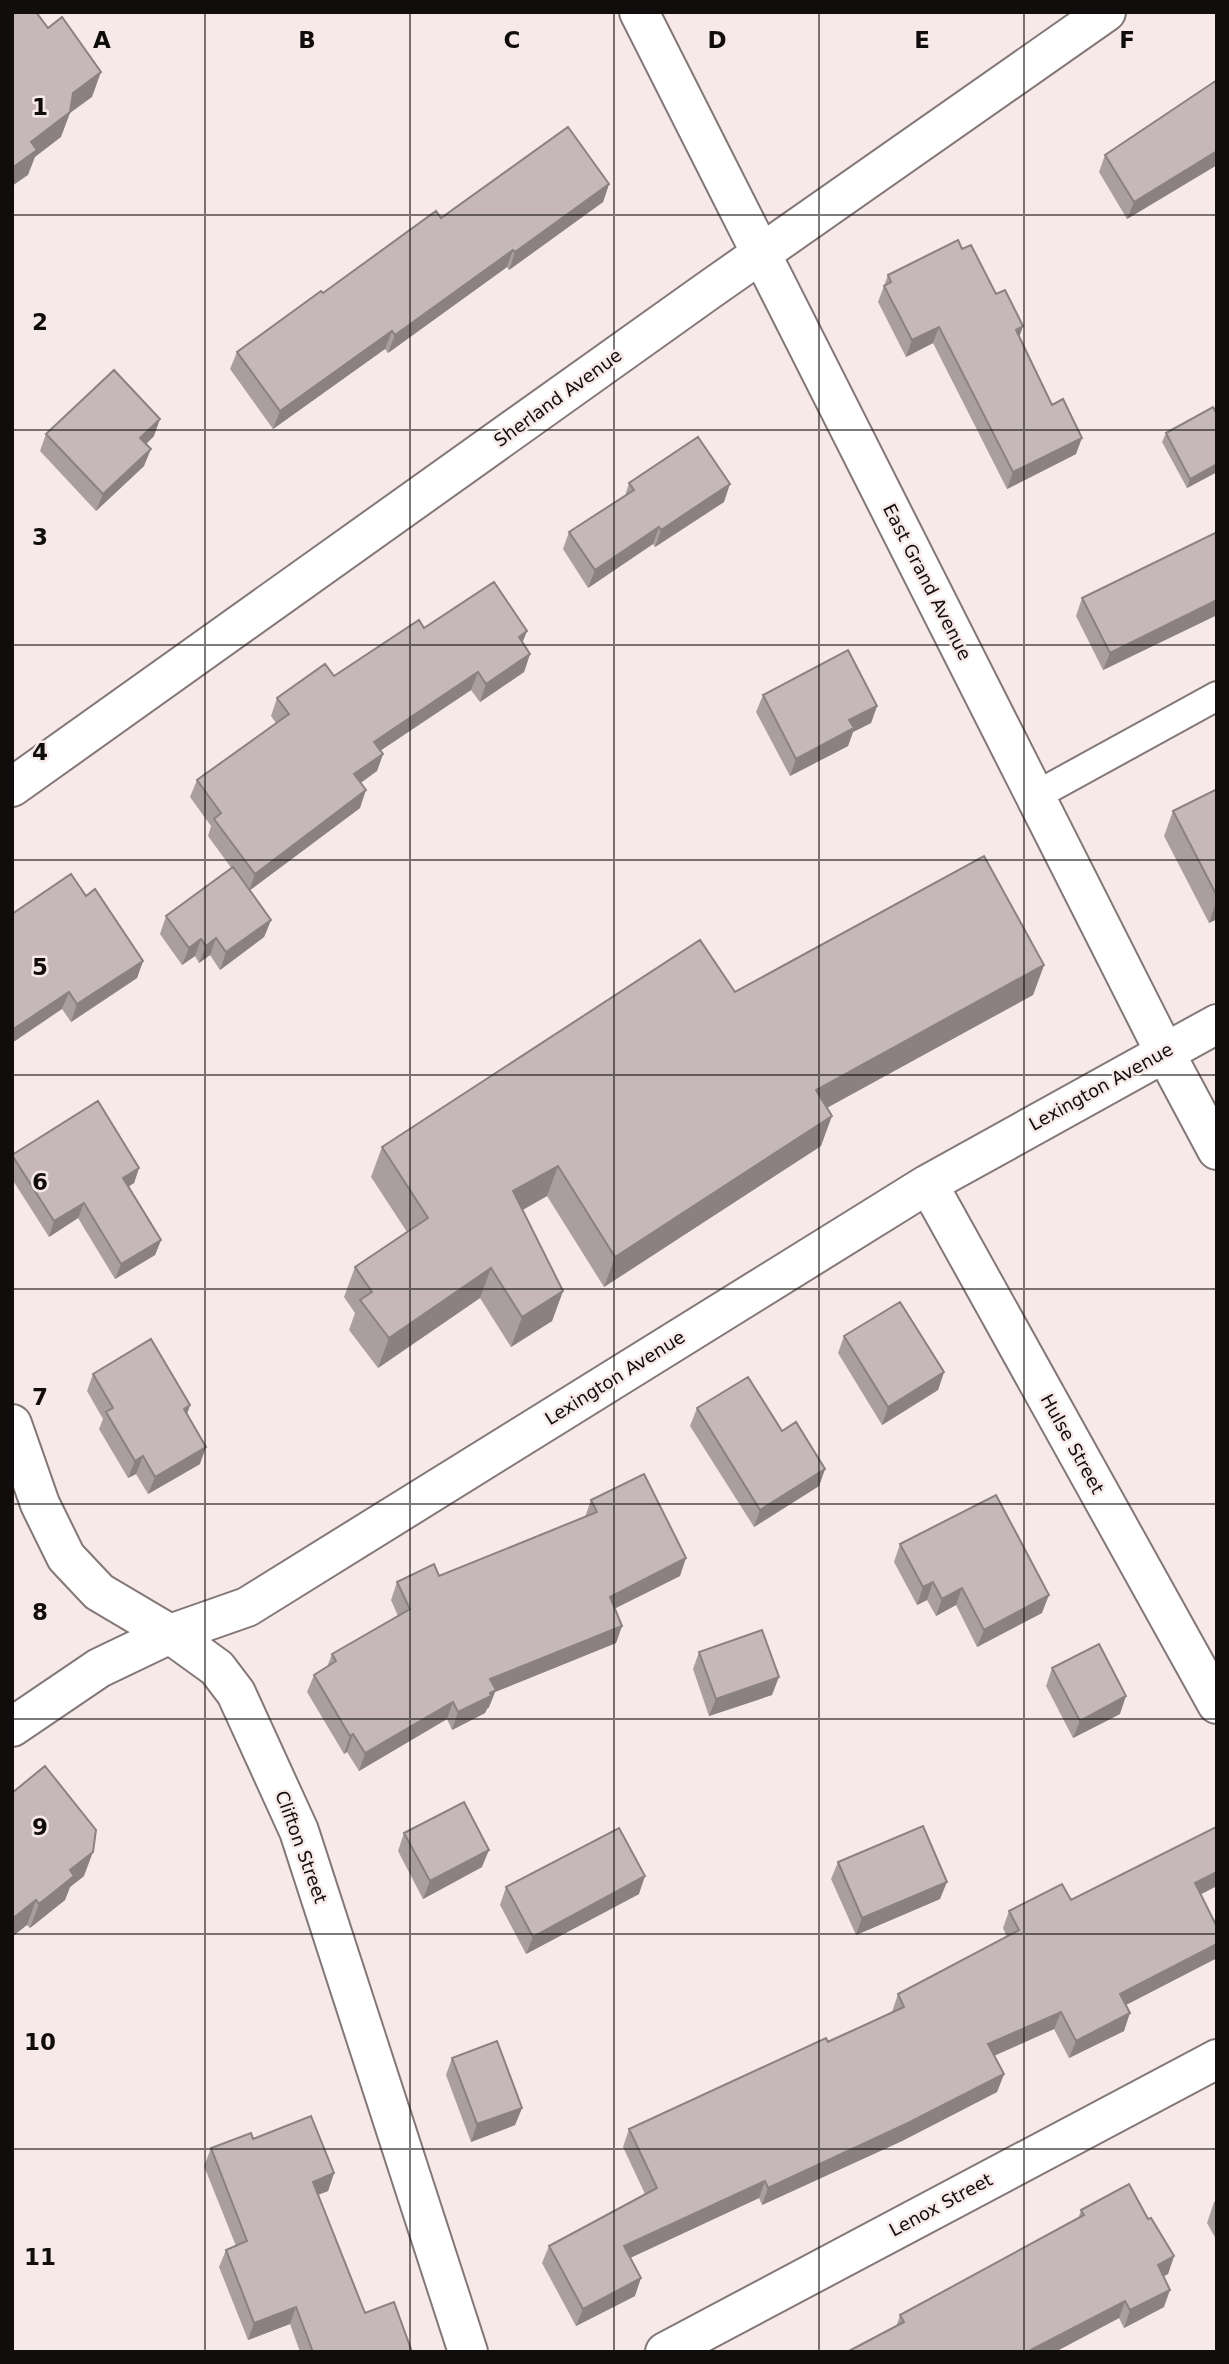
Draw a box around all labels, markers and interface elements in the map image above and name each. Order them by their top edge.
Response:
text: A [93,27,111,53]
text: B [298,27,316,53]
text: C [504,27,520,53]
text: D [707,27,727,53]
text: E [914,27,930,53]
text: F [1119,27,1135,53]
text: 1 [32,94,48,120]
text: 2 [32,309,48,335]
street label: Sherland Avenue [490,344,626,451]
street label: East Grand Avenue [879,500,976,663]
text: 3 [32,524,48,550]
text: 4 [32,739,48,765]
text: 5 [32,954,48,980]
street label: Lexington Avenue [1025,1038,1176,1135]
text: 6 [32,1169,48,1195]
street label: Lexington Avenue [541,1326,689,1429]
text: 7 [32,1384,48,1410]
street label: Hulse Street [1036,1390,1108,1497]
text: 8 [32,1599,48,1625]
street label: Clifton Street [271,1788,332,1906]
text: 9 [32,1814,48,1840]
text: 10 [24,2029,56,2055]
street label: Lenox Street [886,2169,996,2241]
text: 11 [24,2244,56,2270]

